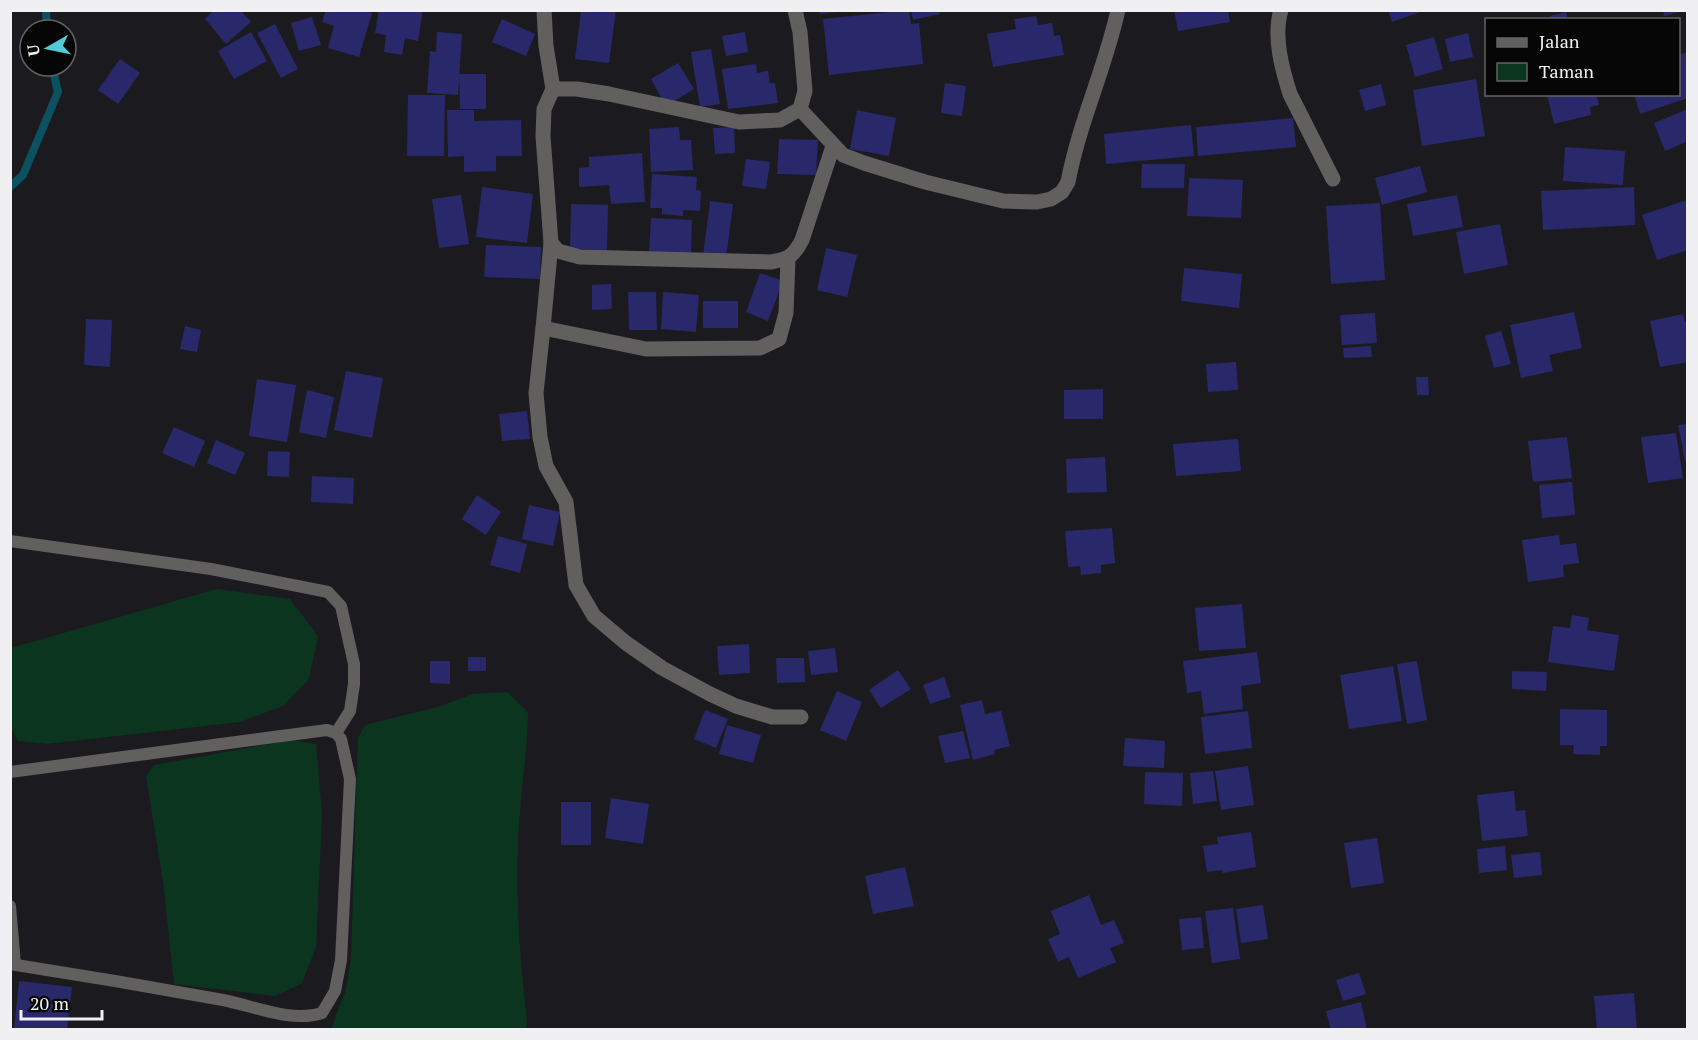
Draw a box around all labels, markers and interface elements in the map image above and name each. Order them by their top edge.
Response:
north arrow [18,18,78,78]
legend [1485,18,1680,96]
text: Jalan [1539,29,1580,53]
text: U [21,42,45,58]
text: Taman [1539,59,1594,83]
scale bar [21,983,102,1021]
text: 20 m [30,991,70,1015]

